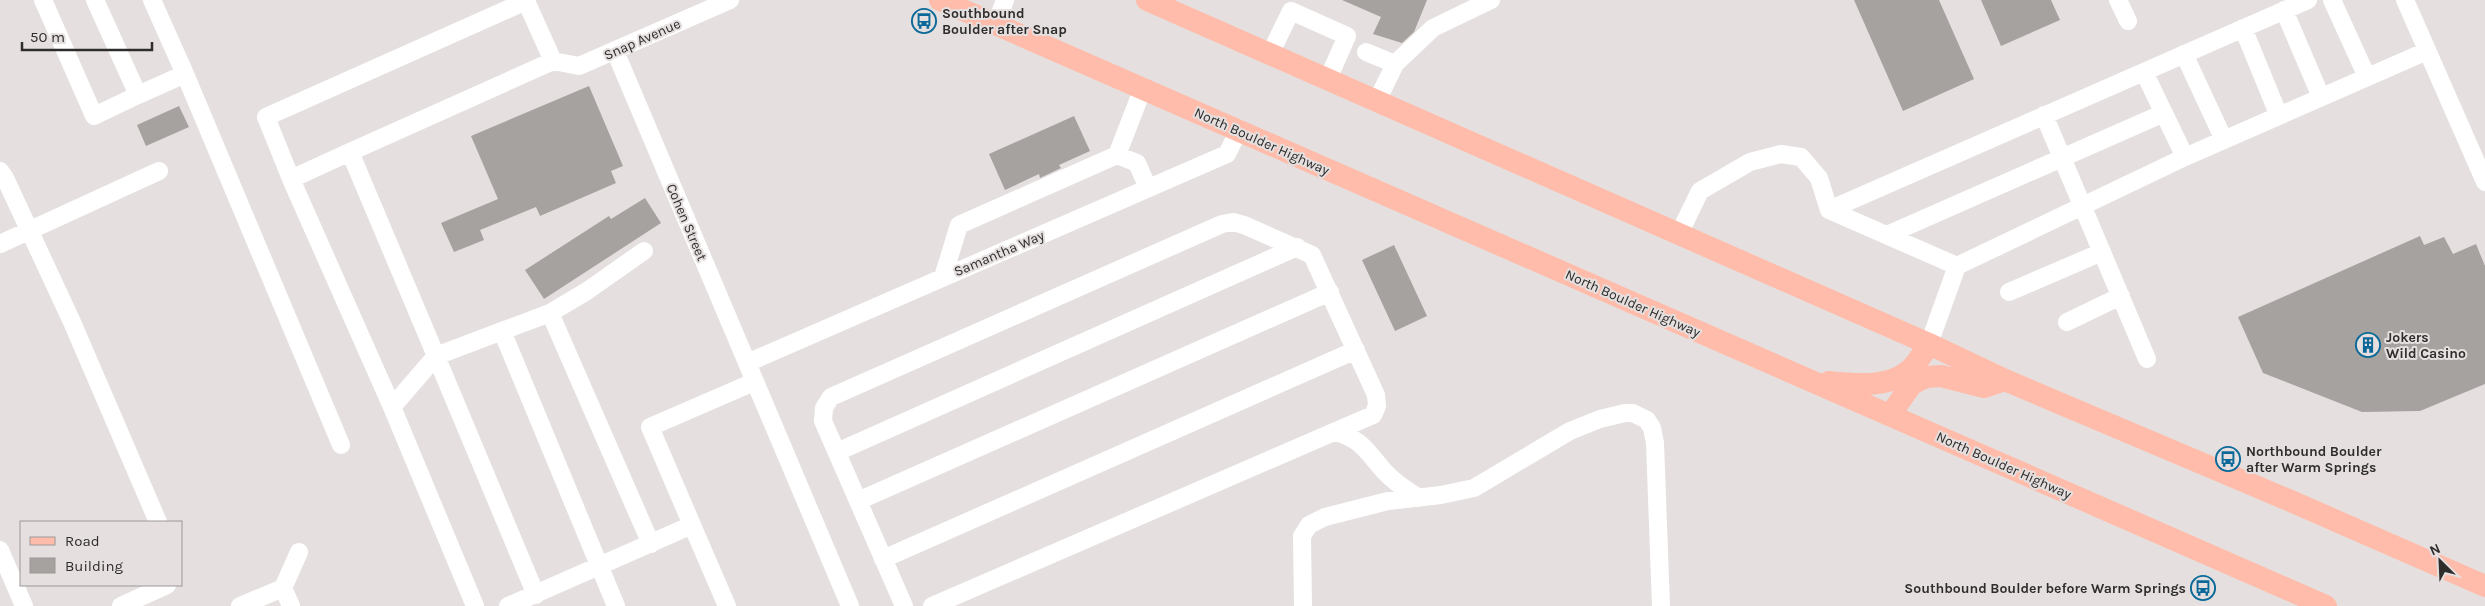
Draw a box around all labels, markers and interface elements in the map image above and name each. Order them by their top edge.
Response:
place label: Southbound Boulder after Snap [942,5,1067,38]
bus stop icon: Southbound Boulder after Snap [911,8,937,34]
street label: Snap Avenue [601,15,683,64]
scale bar [22,20,152,52]
text: 50 m [30,28,65,46]
street label: North Boulder Highway [1192,104,1332,179]
street label: Cohen Street [663,181,710,263]
street label: Samantha Way [951,227,1047,280]
street label: North Boulder Highway [1563,266,1703,341]
place label: Jokers Wild Casino [2386,329,2466,362]
building icon: Jokers Wild Casino [2355,332,2381,358]
street label: North Boulder Highway [1934,428,2074,503]
place label: Northbound Boulder after Warm Springs [2246,443,2382,476]
bus stop icon: Northbound Boulder after Warm Springs [2215,446,2241,472]
legend [20,521,182,586]
text: Road [65,532,100,550]
north arrow [2415,536,2465,586]
text: N [2427,540,2443,559]
text: Building [65,557,123,575]
bus stop icon: Southbound Boulder before Warm Springs [2190,575,2216,601]
place label: Southbound Boulder before Warm Springs [1904,580,2186,597]

